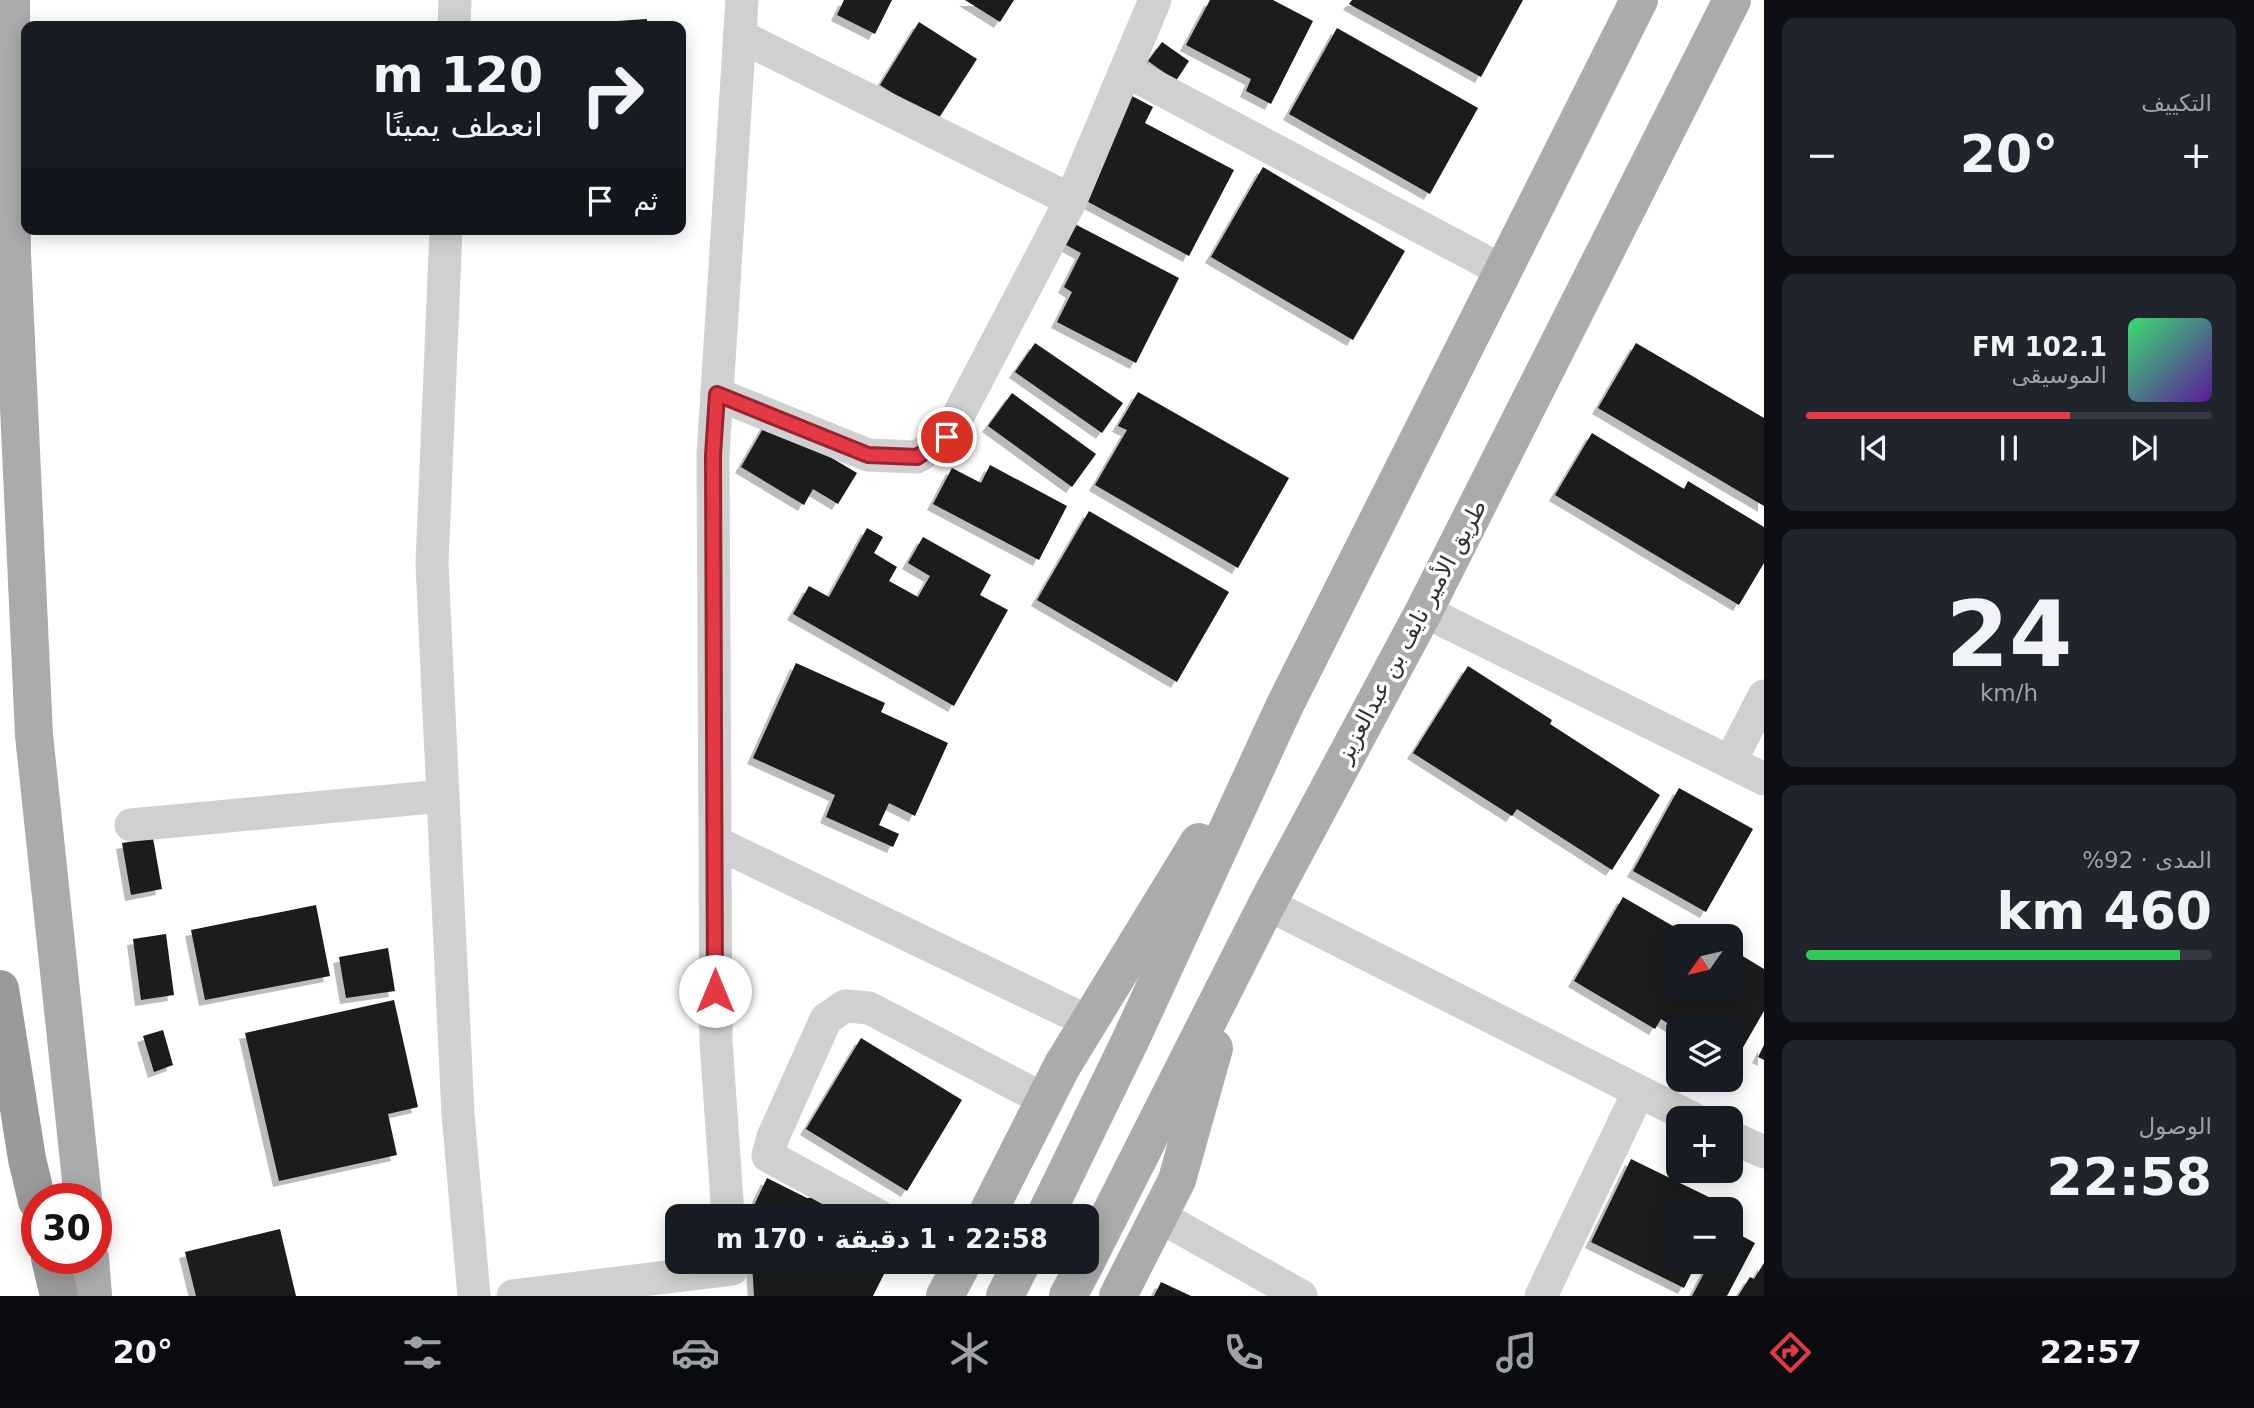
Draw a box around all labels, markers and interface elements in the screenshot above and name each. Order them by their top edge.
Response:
text: 120 m [373,47,543,104]
icon: right [567,49,658,140]
text: التكييف [2141,90,2212,116]
text: انعطف يمينًا [384,106,543,144]
text: 20° [1960,124,2058,184]
text: − [1806,133,1838,177]
text: + [2180,133,2212,177]
icon: arrive [581,182,619,220]
text: ثم [633,186,658,216]
text: 102.1 FM [1972,332,2107,362]
text: الموسيقى [2011,362,2107,388]
pin [917,407,977,467]
icon: arrive [928,418,966,456]
icon: previous [1855,429,1893,467]
icon: pause [1990,429,2028,467]
icon: next [2125,429,2163,467]
street label: طريق الأمير نايف بن عبدالعزيز [1329,495,1492,768]
text: 24 [1946,582,2072,687]
text: km/h [1980,680,2038,706]
text: المدى · 92% [2082,847,2212,873]
text: 460 km [1997,881,2212,941]
north arrow [1666,924,1743,1001]
map controls [1666,924,1743,1274]
position arrow [678,954,752,1028]
button: layers [1666,1015,1743,1092]
button: + [1666,1106,1743,1183]
text: الوصول [2139,1113,2212,1139]
text: 22:58 [2046,1147,2212,1207]
speed limit sign: 30 [21,1183,112,1274]
button: − [1666,1197,1743,1274]
text: 22:58 · 1 دقيقة · 170 m [716,1224,1048,1254]
icon: filters [398,1328,447,1377]
icon: car [671,1328,720,1377]
icon: climate [945,1328,994,1377]
icon: phone [1219,1328,1268,1377]
icon: music [1492,1328,1541,1377]
icon: directions [1766,1328,1815,1377]
text: 20° [112,1333,173,1371]
text: 22:57 [2040,1333,2142,1371]

